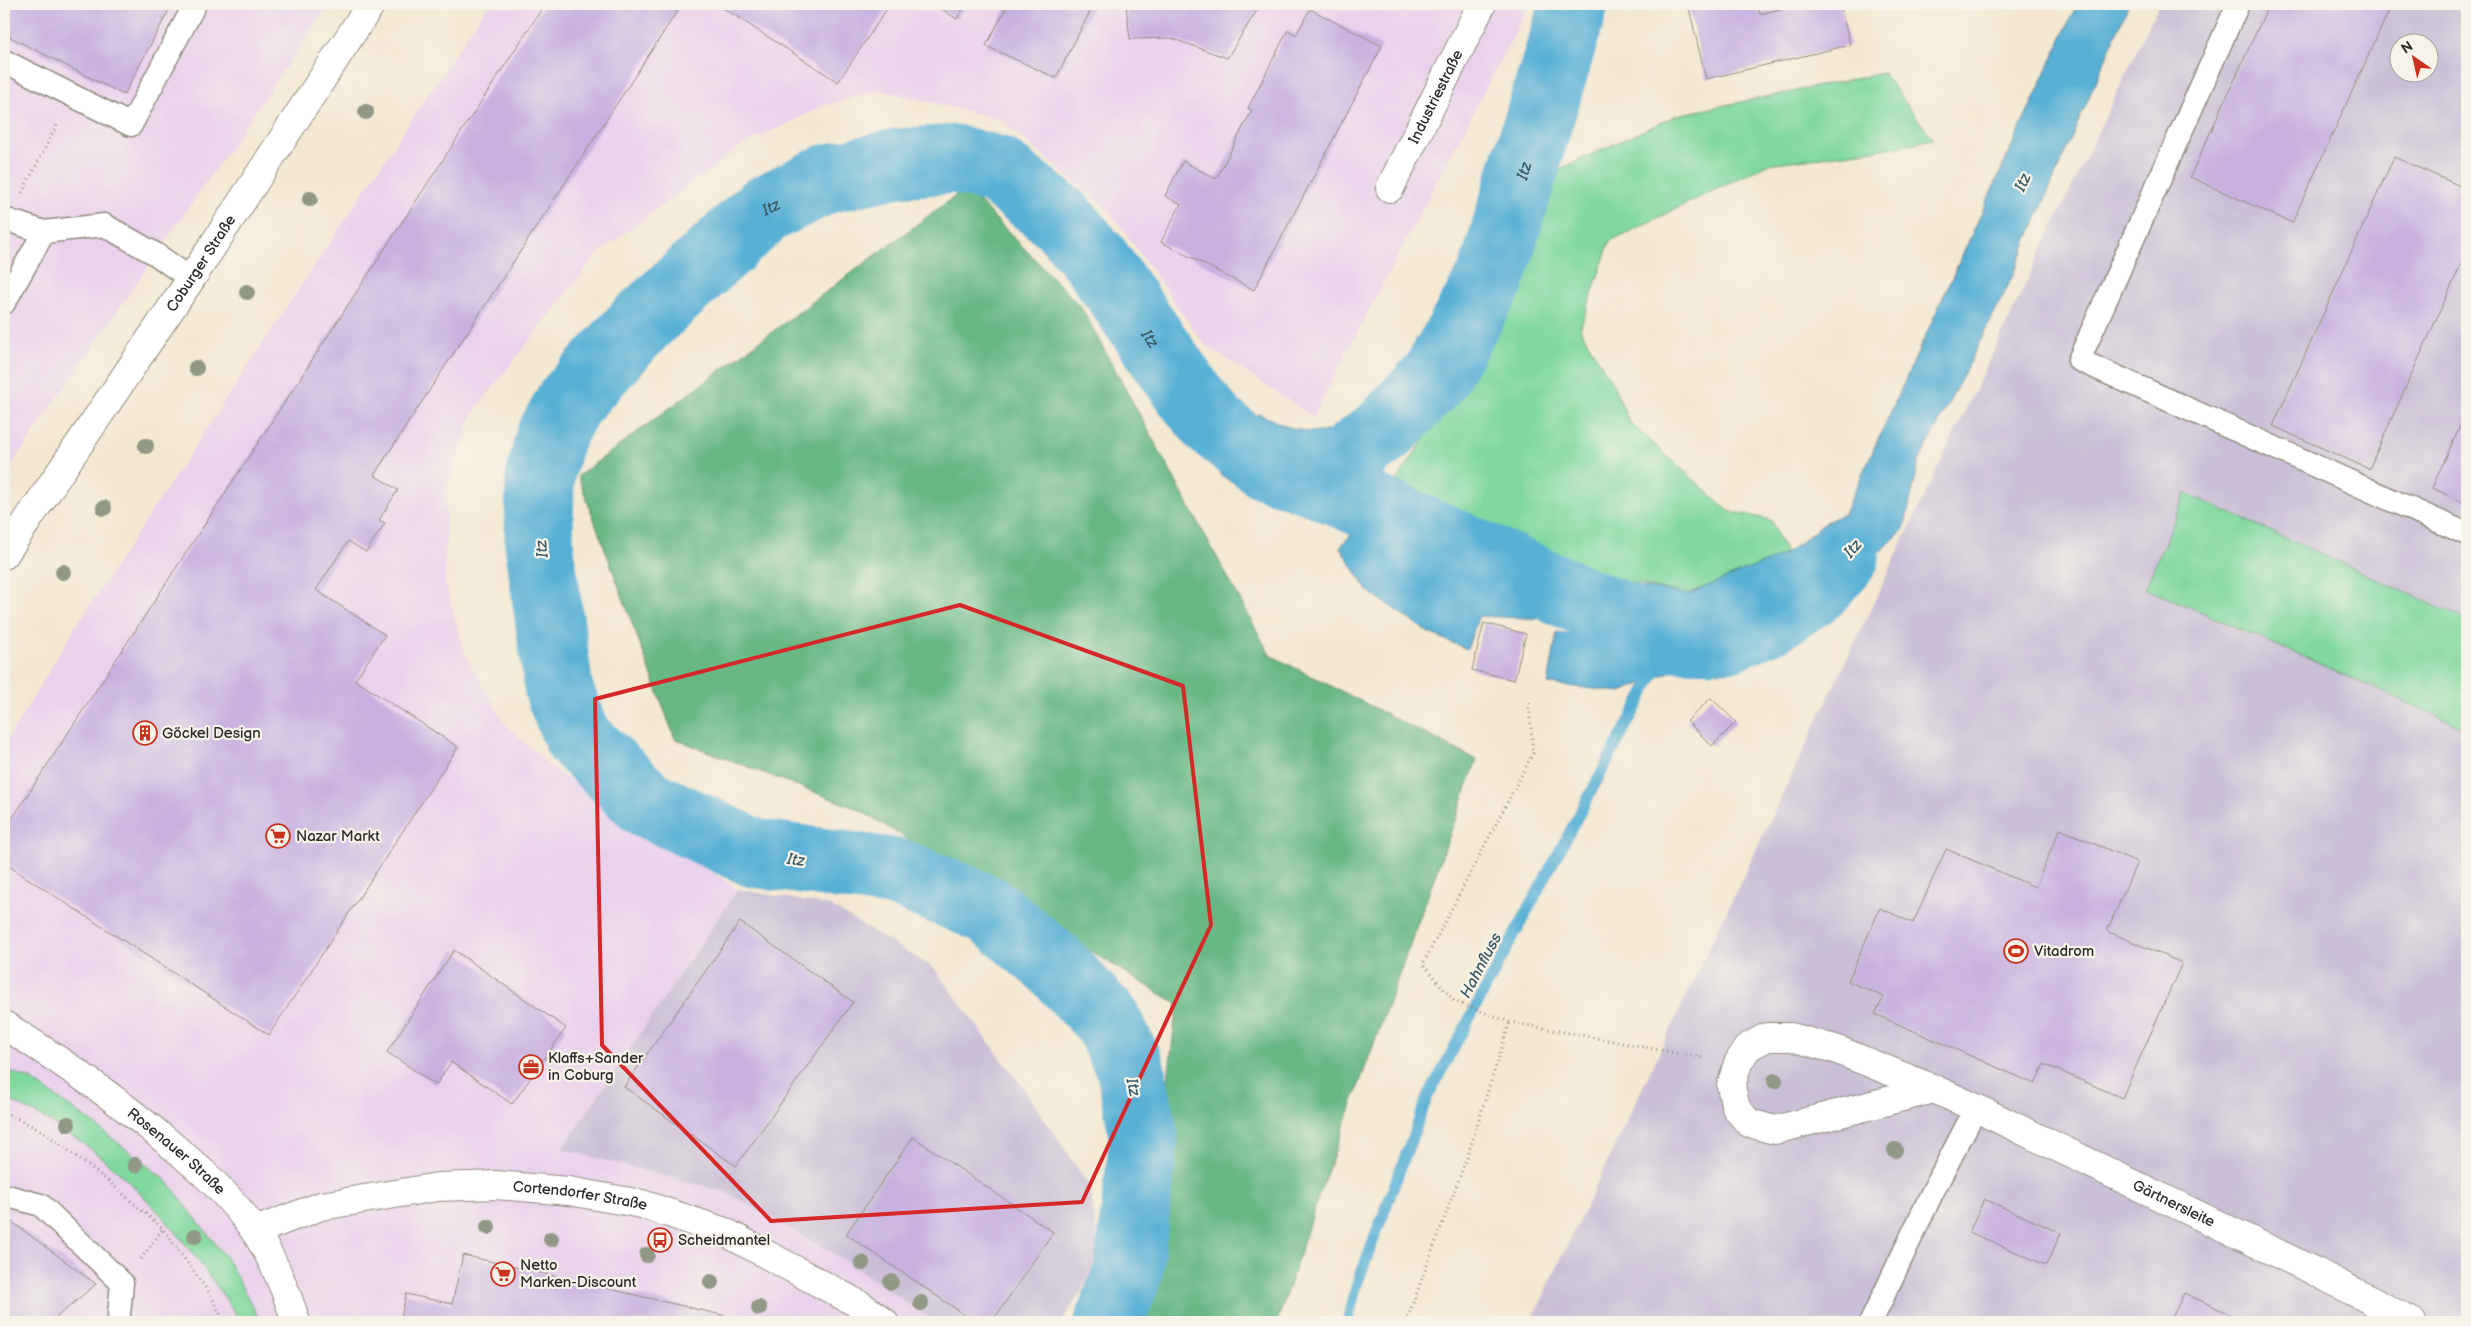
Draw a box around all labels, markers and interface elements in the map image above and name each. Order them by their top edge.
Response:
north arrow [2388,32,2438,82]
text: N [2398,38,2416,58]
street label: Industriestraße [1405,47,1468,147]
water label: Itz [1513,159,1537,183]
water label: Itz [2011,170,2036,195]
water label: Itz [758,195,784,221]
street label: Coburger Straße [162,211,240,316]
water label: Itz [1136,326,1162,352]
water label: Itz [1839,536,1866,563]
water label: Itz [532,539,553,560]
building icon: Göckel Design [132,720,158,746]
place label: Göckel Design [162,724,261,743]
supermarket icon: Nazar Markt [265,823,291,849]
place label: Nazar Markt [296,827,380,846]
water label: Itz [785,850,806,871]
water label: Hahnfluss [1456,930,1506,1001]
sports icon: Vitadrom [2003,938,2029,964]
place label: Vitadrom [2034,942,2094,961]
place label: Klaffs+Sander in Coburg [548,1049,644,1085]
office icon: Klaffs+Sander in Coburg [518,1054,544,1080]
water label: Itz [1121,1076,1144,1098]
street label: Rosenauer Straße [123,1104,229,1199]
street label: Gärtnersleite [2129,1176,2218,1232]
street label: Cortendorfer Straße [512,1177,650,1215]
bus stop icon: Scheidmantel [647,1227,673,1253]
place label: Scheidmantel [678,1231,770,1250]
place label: Netto Marken-Discount [520,1256,637,1292]
supermarket icon: Netto Marken-Discount [490,1261,516,1287]

